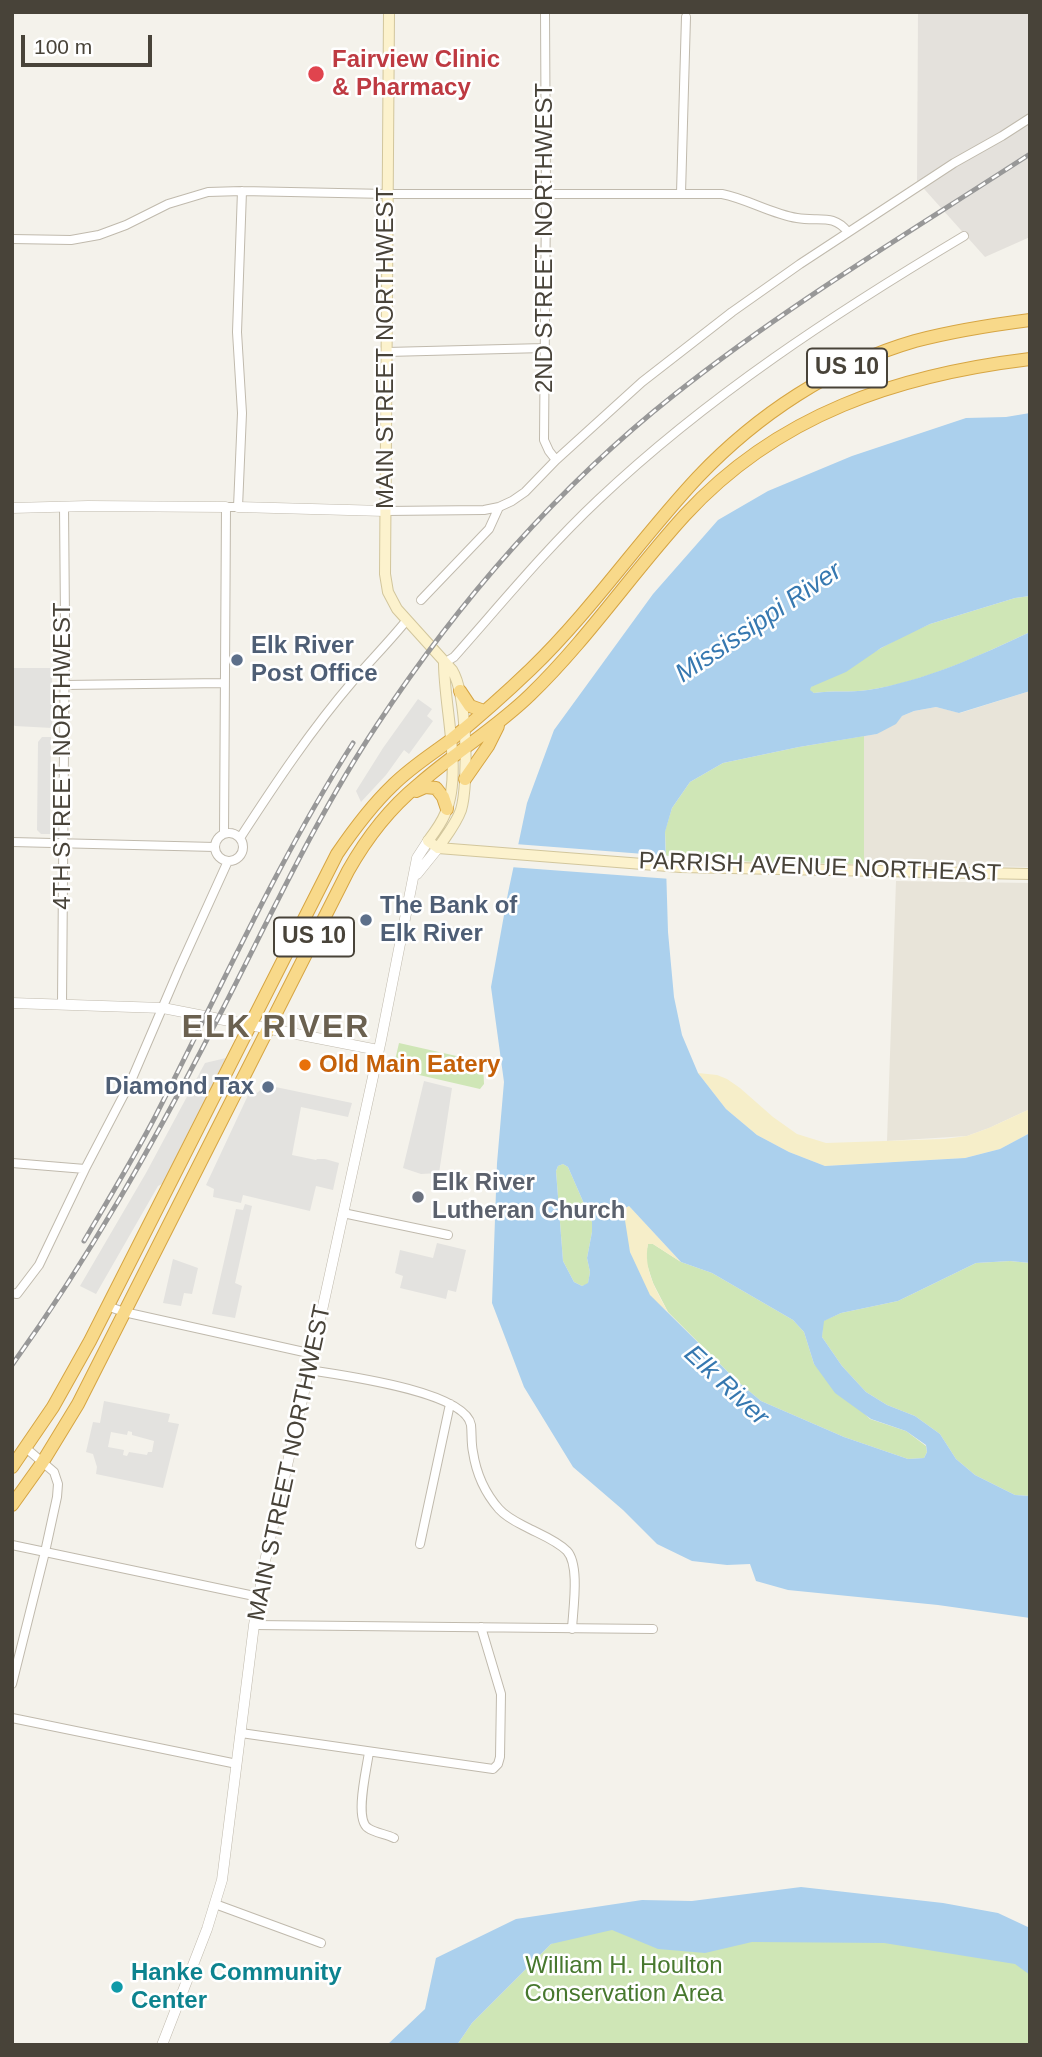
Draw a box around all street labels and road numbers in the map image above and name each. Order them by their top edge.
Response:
street label: 2ND STREET NORTHWEST [531,83,559,393]
street label: MAIN STREET NORTHWEST [372,187,400,509]
road number: US 10 [807,348,887,388]
street label: 4TH STREET NORTHWEST [49,602,77,910]
street label: PARRISH AVENUE NORTHEAST [638,847,1002,889]
road number: US 10 [274,918,354,956]
street label: MAIN STREET NORTHWEST [242,1302,338,1624]

